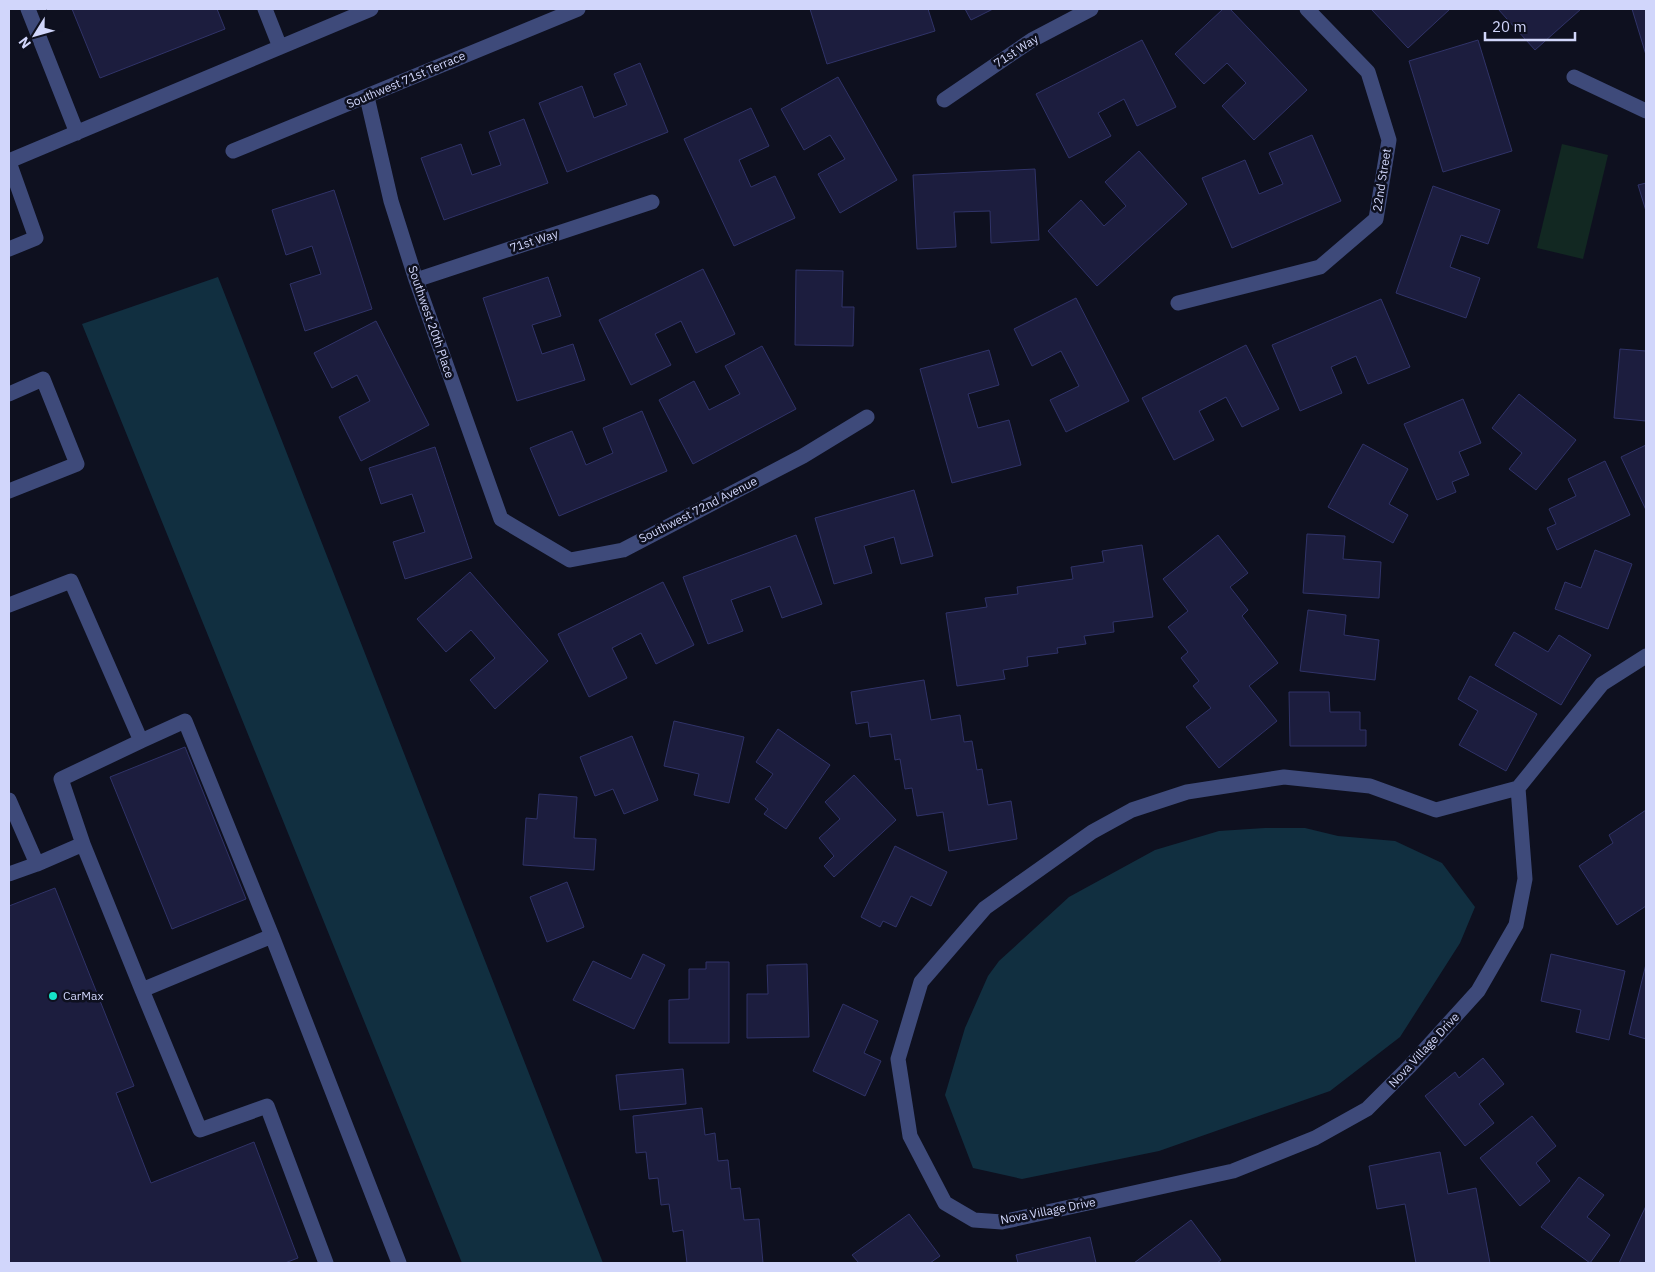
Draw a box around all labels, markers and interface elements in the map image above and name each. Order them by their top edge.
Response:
north arrow [10,10,60,60]
scale bar [1485,10,1575,42]
text: 20 m [1492,17,1527,36]
street label: 71st Way [991,31,1041,71]
text: N [14,33,35,52]
street label: Southwest 71st Terrace [344,48,468,111]
street label: 22nd Street [1369,147,1394,213]
street label: 71st Way [508,226,560,255]
street label: Southwest 20th Place [405,264,458,380]
street label: Southwest 72nd Avenue [636,473,760,546]
place label: CarMax [63,988,104,1003]
marker: CarMax [47,990,59,1002]
street label: Nova Village Drive [1385,1009,1462,1090]
street label: Nova Village Drive [999,1194,1097,1227]

